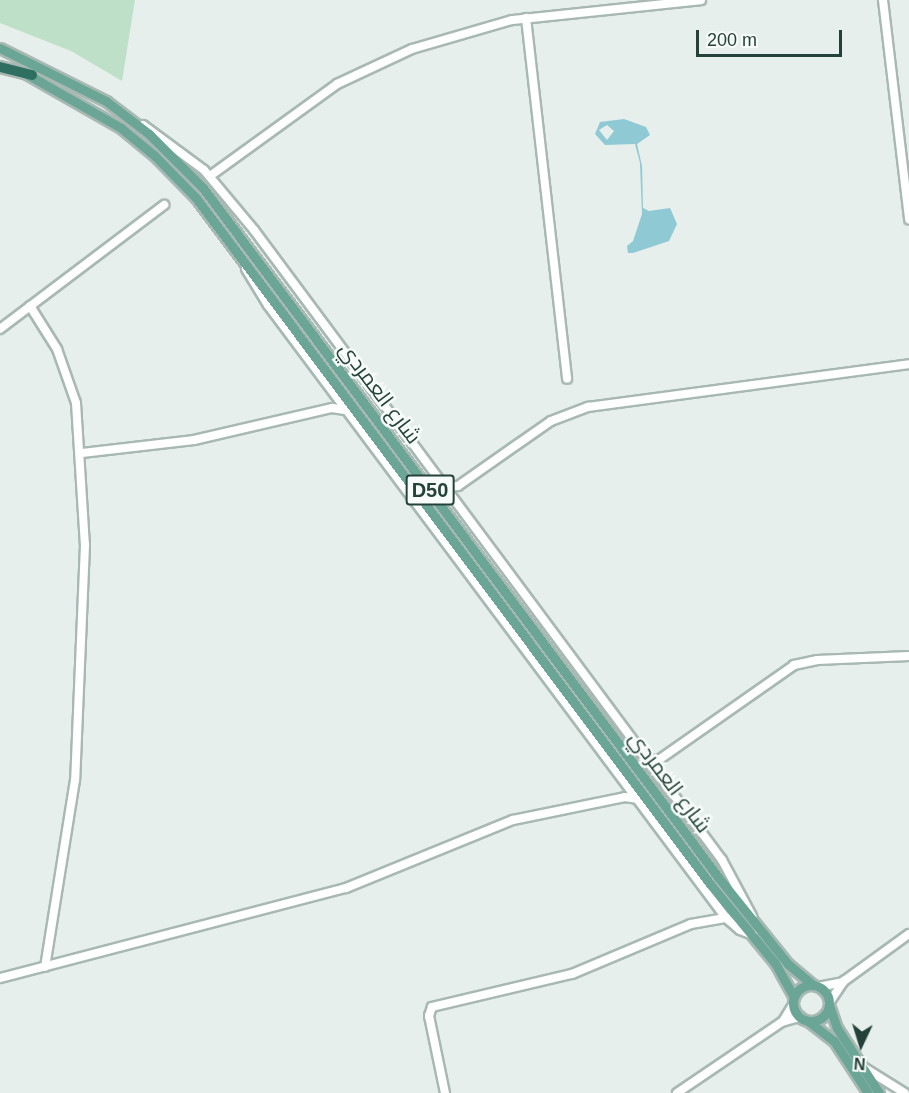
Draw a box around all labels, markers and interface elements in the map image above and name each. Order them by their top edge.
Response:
scale bar [699,18,844,56]
text: 200 m [707,30,757,50]
street label: شارع العمردي [334,337,426,449]
road number: D50 [404,473,456,507]
street label: شارع العمردي [624,726,716,838]
north arrow [831,1015,891,1075]
text: N [853,1055,866,1072]

